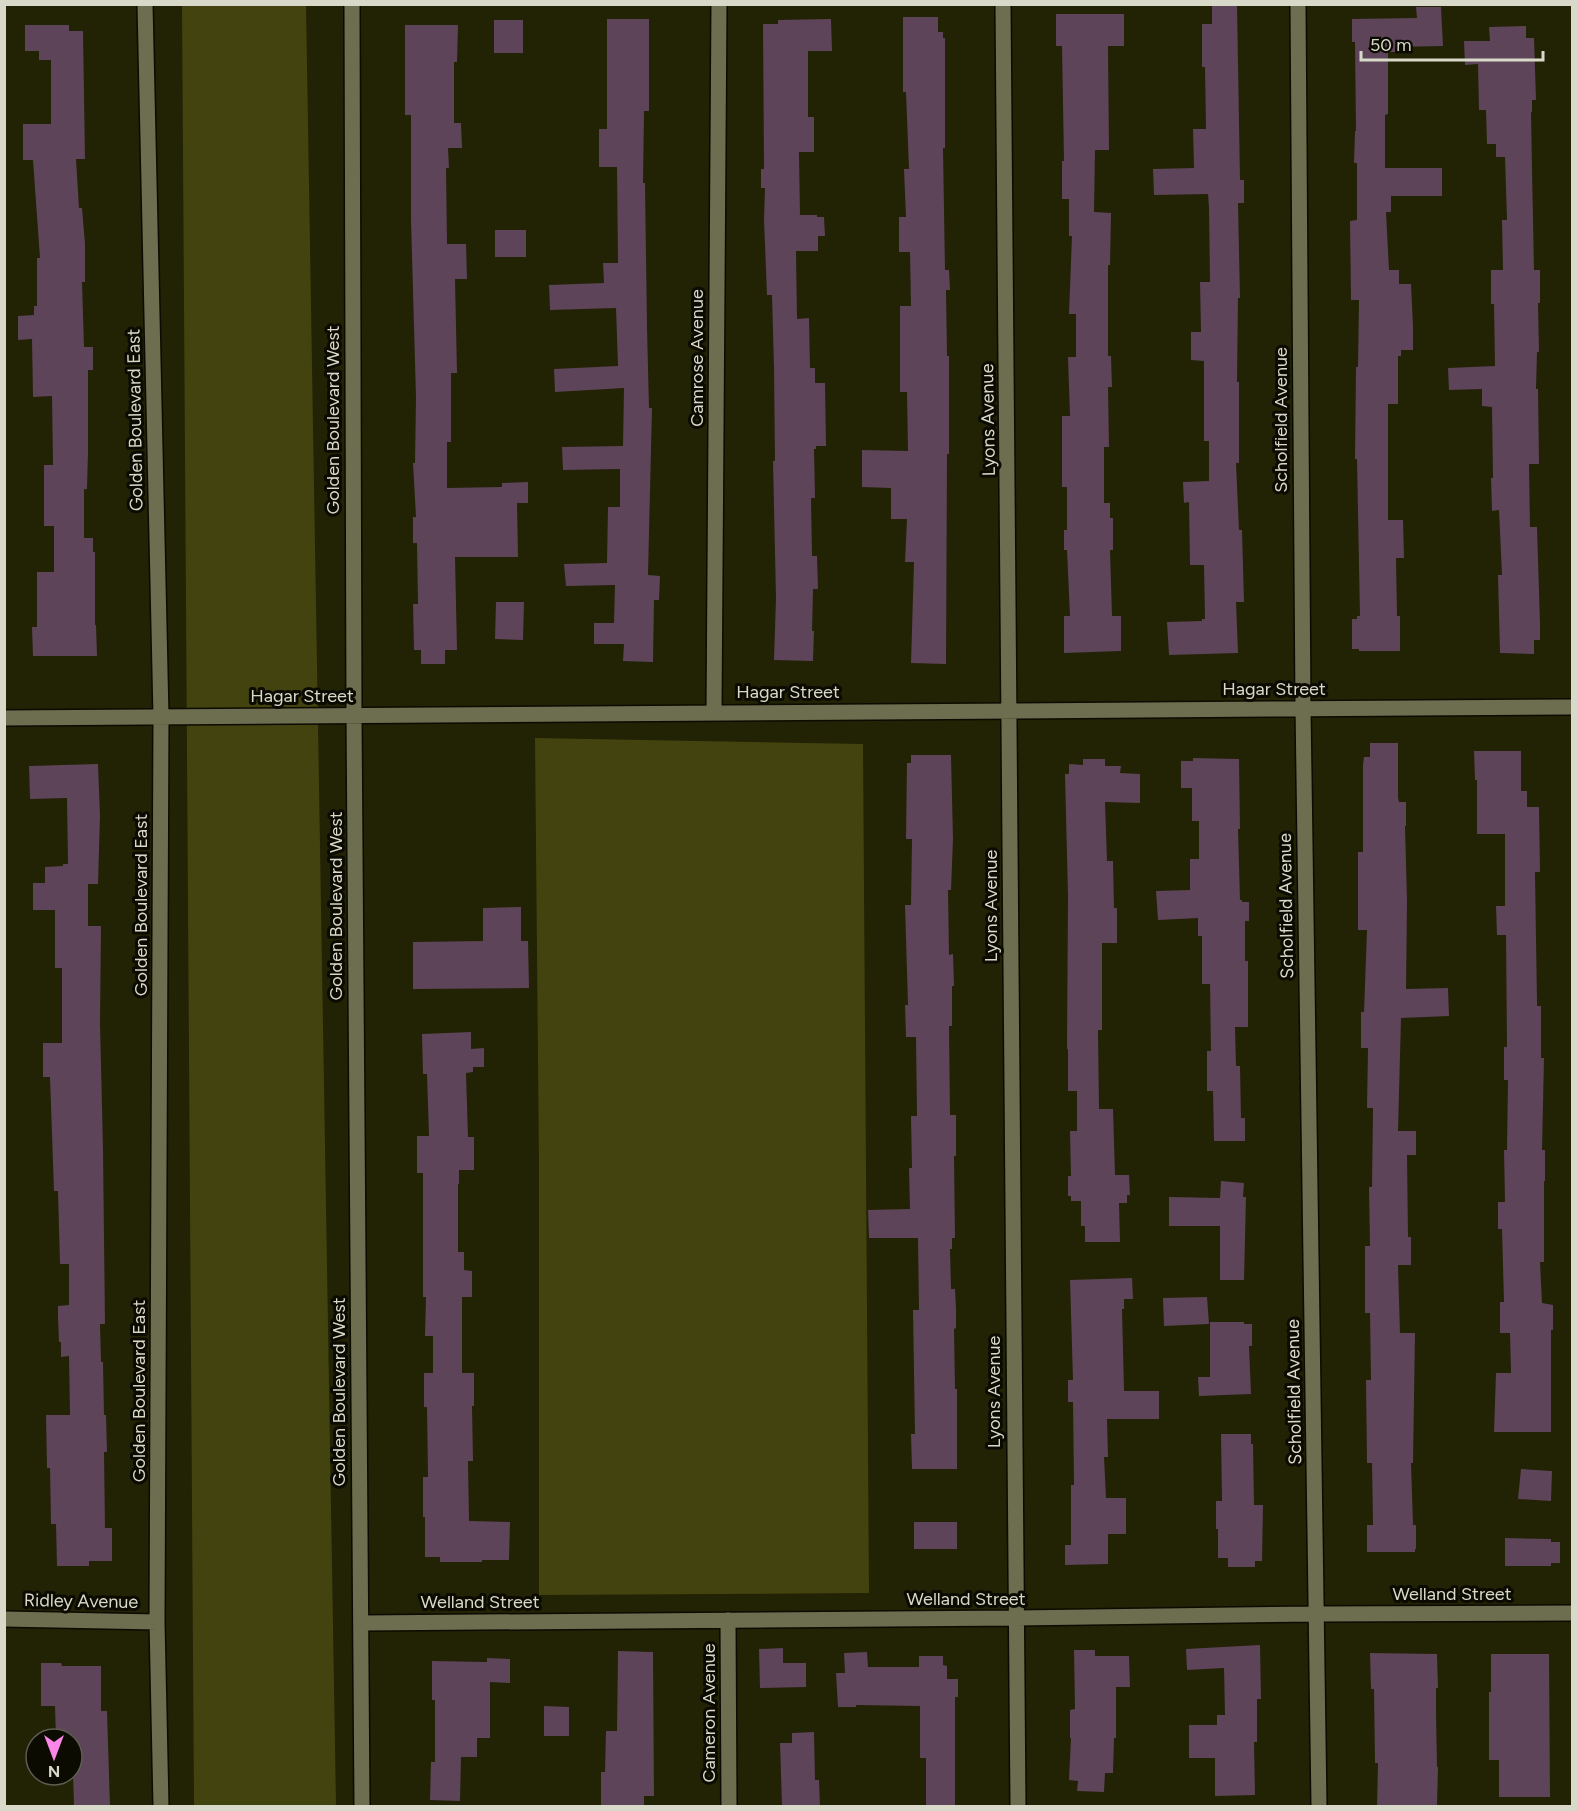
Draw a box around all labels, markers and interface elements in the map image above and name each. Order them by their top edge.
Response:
scale bar [1361,24,1542,62]
text: 50 m [1370,34,1412,56]
street label: Camrose Avenue [686,289,708,427]
street label: Golden Boulevard West [322,325,344,514]
street label: Golden Boulevard East [122,328,148,511]
street label: Scholfield Avenue [1270,347,1292,493]
street label: Lyons Avenue [976,363,1000,477]
street label: Hagar Street [1222,678,1326,700]
street label: Hagar Street [736,681,840,703]
street label: Hagar Street [250,685,354,707]
street label: Golden Boulevard West [325,811,347,1000]
street label: Golden Boulevard East [130,814,152,996]
street label: Scholfield Avenue [1274,833,1298,979]
street label: Lyons Avenue [980,849,1002,962]
street label: Golden Boulevard West [328,1297,350,1486]
street label: Golden Boulevard East [128,1300,150,1482]
street label: Scholfield Avenue [1282,1319,1306,1465]
street label: Lyons Avenue [983,1335,1005,1448]
street label: Welland Street [1393,1583,1512,1605]
street label: Welland Street [907,1588,1026,1610]
street label: Ridley Avenue [24,1589,139,1613]
street label: Welland Street [421,1591,540,1613]
street label: Cameron Avenue [698,1643,720,1783]
north arrow [24,1727,84,1787]
text: N [48,1762,60,1781]

